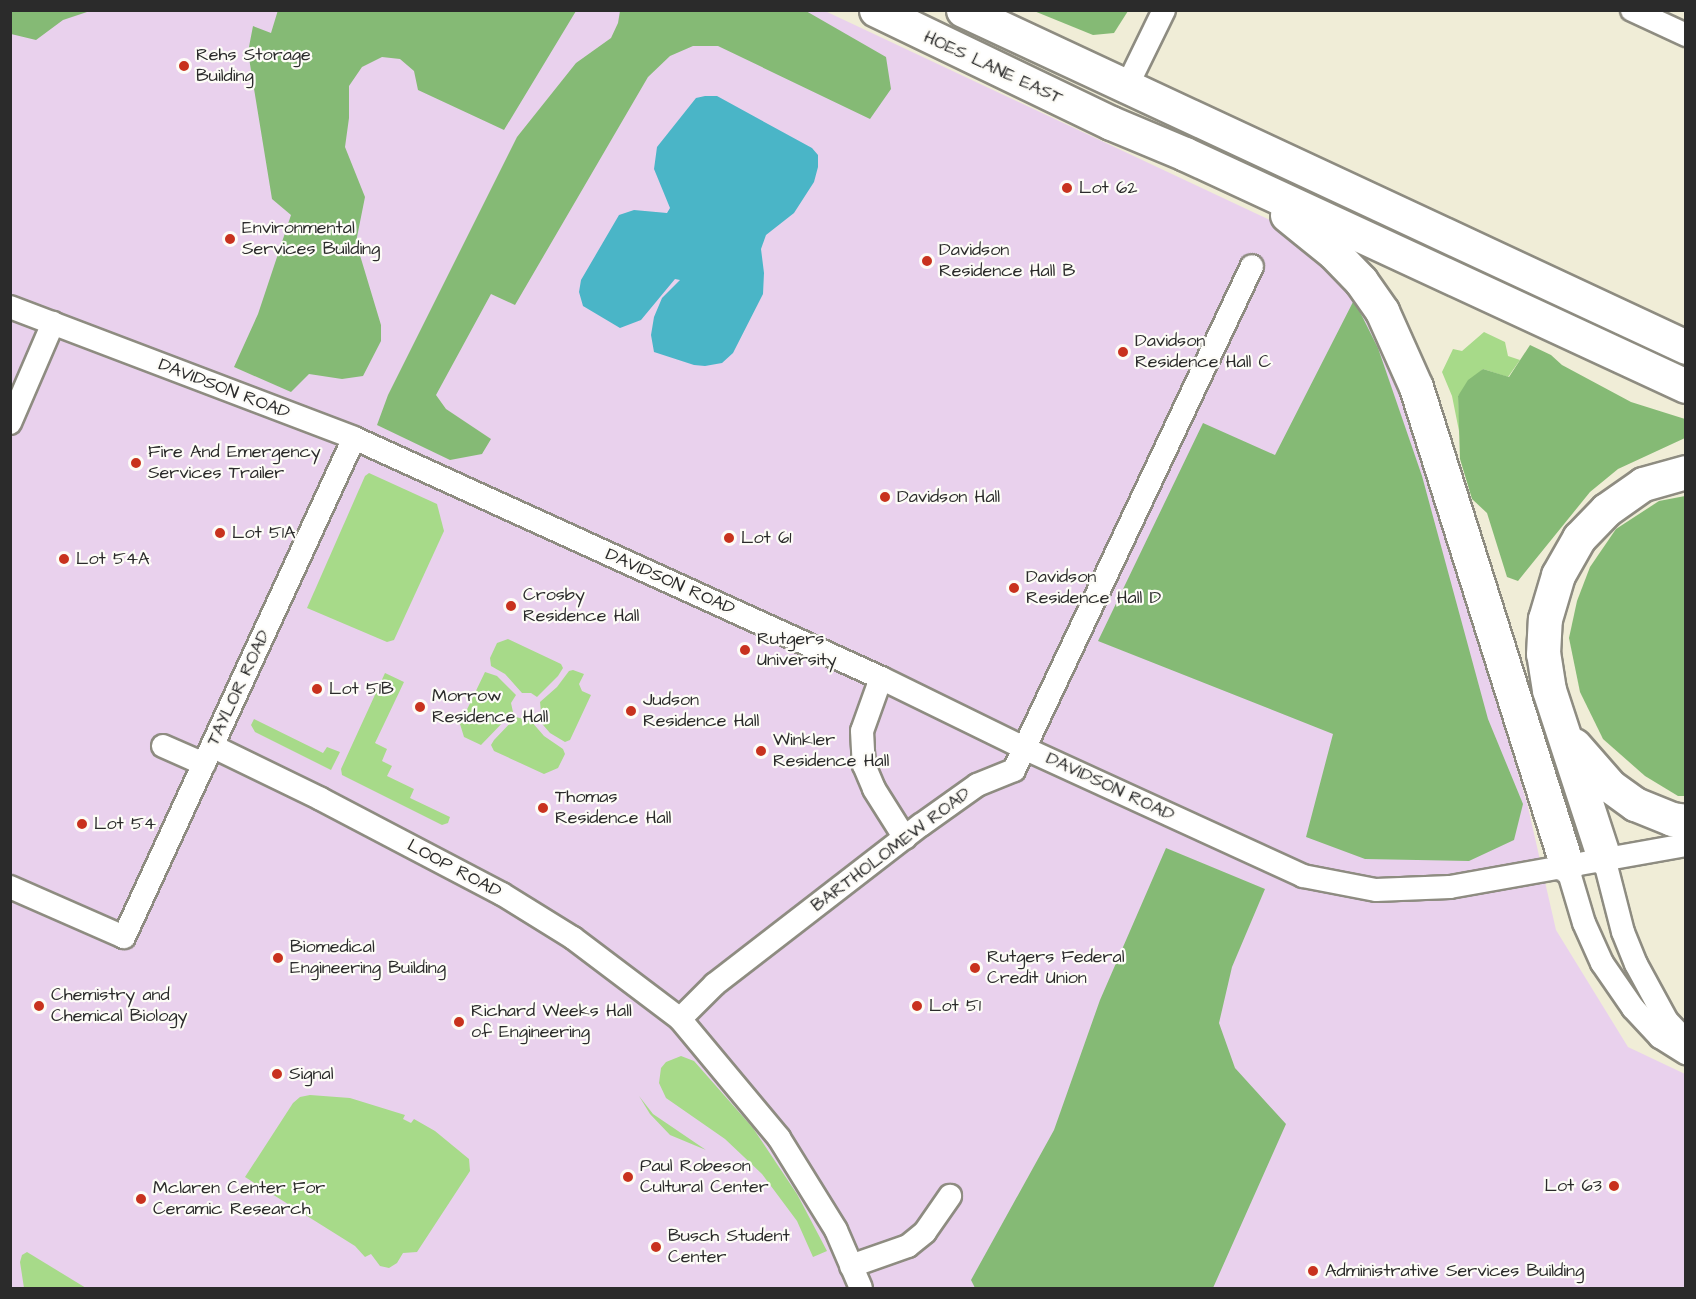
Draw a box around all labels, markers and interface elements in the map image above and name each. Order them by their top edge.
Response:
street label: HOES LANE EAST [920,26,1066,110]
place label: Rehs Storage Building [196,45,311,88]
marker: Rehs Storage Building [177,59,191,73]
place label: Lot 62 [1079,177,1138,199]
marker: Lot 62 [1060,181,1074,195]
place label: Environmental Services Building [242,218,380,260]
marker: Environmental Services Building [223,232,237,246]
place label: Davidson Residence Hall B [939,240,1075,282]
marker: Davidson Residence Hall B [920,254,934,268]
place label: Davidson Residence Hall C [1135,331,1271,374]
marker: Davidson Residence Hall C [1116,345,1130,359]
street label: DAVIDSON ROAD [155,354,293,424]
place label: Fire And Emergency Services Trailer [148,442,321,484]
marker: Fire And Emergency Services Trailer [129,456,143,470]
place label: Davidson Hall [897,486,1000,508]
marker: Davidson Hall [878,490,892,504]
place label: Lot 51A [232,522,296,544]
marker: Lot 51A [213,526,227,540]
place label: Lot 61 [741,527,792,549]
marker: Lot 61 [722,531,736,545]
street label: DAVIDSON ROAD [602,544,738,620]
place label: Lot 54A [76,548,150,570]
marker: Lot 54A [57,552,71,566]
place label: Davidson Residence Hall D [1026,567,1161,610]
marker: Davidson Residence Hall D [1007,581,1021,595]
place label: Crosby Residence Hall [523,585,639,628]
marker: Crosby Residence Hall [504,599,518,613]
street label: TAYLOR ROAD [203,627,275,749]
place label: Rutgers University [757,629,837,672]
marker: Rutgers University [738,643,752,657]
place label: Lot 51B [329,678,394,700]
marker: Lot 51B [310,682,324,696]
place label: Morrow Residence Hall [432,686,548,728]
place label: Judson Residence Hall [643,690,759,732]
marker: Morrow Residence Hall [413,700,427,714]
marker: Judson Residence Hall [624,704,638,718]
place label: Winkler Residence Hall [773,730,889,772]
marker: Winkler Residence Hall [754,744,768,758]
street label: DAVIDSON ROAD [1042,748,1178,826]
street label: BARTHOLOMEW ROAD [807,783,975,917]
place label: Thomas Residence Hall [555,787,671,830]
marker: Thomas Residence Hall [536,801,550,815]
place label: Lot 54 [94,813,156,835]
marker: Lot 54 [75,817,89,831]
street label: LOOP ROAD [403,835,505,903]
place label: Biomedical Engineering Building [290,937,446,980]
place label: Rutgers Federal Credit Union [987,947,1125,990]
marker: Biomedical Engineering Building [271,951,285,965]
marker: Rutgers Federal Credit Union [968,961,982,975]
place label: Chemistry and Chemical Biology [51,985,187,1028]
place label: Lot 51 [929,995,981,1017]
marker: Chemistry and Chemical Biology [32,999,46,1013]
marker: Lot 51 [910,999,924,1013]
place label: Richard Weeks Hall of Engineering [471,1001,632,1044]
marker: Richard Weeks Hall of Engineering [452,1015,466,1029]
place label: Signal [289,1063,334,1085]
marker: Signal [270,1067,284,1081]
place label: Paul Robeson Cultural Center [640,1156,769,1198]
marker: Paul Robeson Cultural Center [621,1170,635,1184]
place label: Lot 63 [1544,1175,1602,1197]
place label: Mclaren Center For Ceramic Research [153,1178,325,1220]
marker: Lot 63 [1607,1179,1621,1193]
marker: Mclaren Center For Ceramic Research [134,1192,148,1206]
place label: Busch Student Center [668,1226,790,1268]
marker: Busch Student Center [649,1240,663,1254]
place label: Administrative Services Building [1325,1260,1584,1282]
marker: Administrative Services Building [1306,1264,1320,1278]

